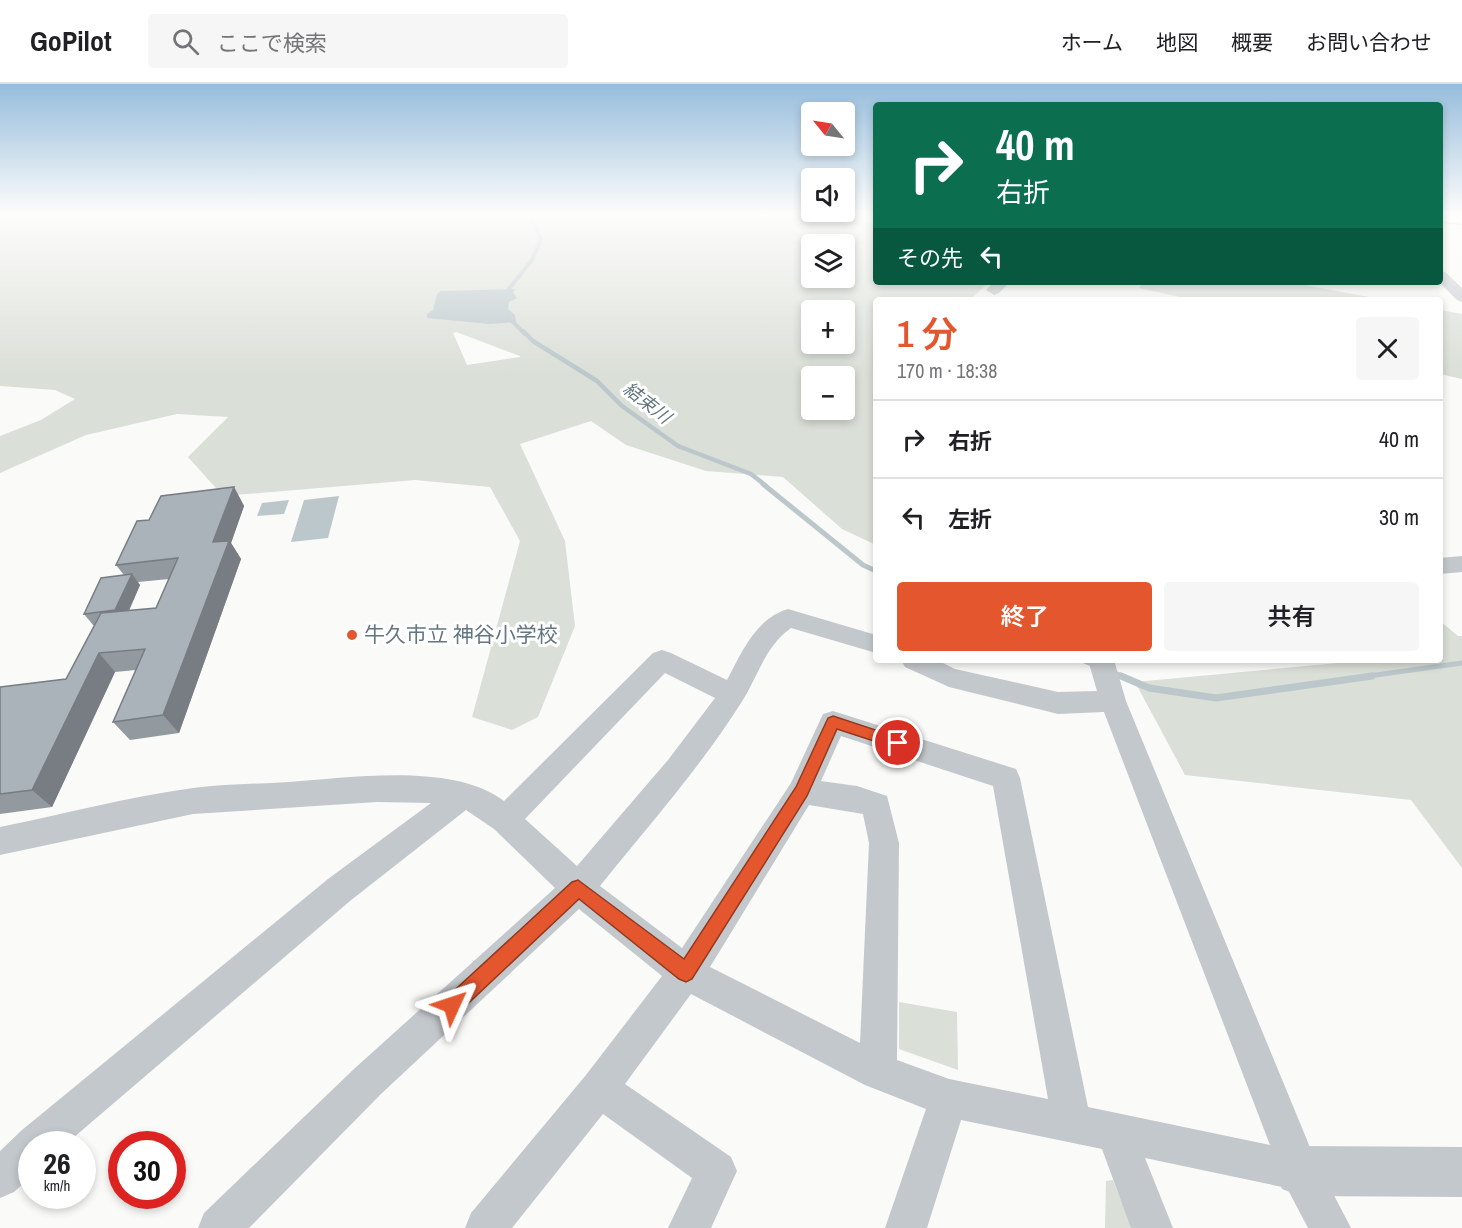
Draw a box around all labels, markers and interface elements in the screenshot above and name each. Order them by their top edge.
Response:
search box [148,14,568,68]
text: GoPilot [30,22,112,60]
icon: search [169,25,202,58]
text: ここで検索 [217,28,327,58]
text: ホーム [1061,28,1123,57]
text: 地図 [1156,28,1198,57]
text: 概要 [1231,28,1273,57]
text: お問い合わせ [1306,28,1432,57]
north arrow [801,102,855,156]
map controls [801,102,855,420]
text: 40 m [996,117,1075,173]
icon: right [897,126,975,204]
button: sound [801,168,855,222]
text: 右折 [996,174,1050,210]
button: layers [801,234,855,288]
icon: left [975,240,1008,273]
text: その先 [897,243,963,273]
button: + [801,300,855,354]
text: 1 分 [897,310,958,358]
button: close [1356,317,1419,380]
text: 170 m · 18:38 [897,357,997,384]
button: − [801,366,855,420]
water label: 結束川 [618,376,678,430]
icon: right [897,423,930,456]
text: 40 m [1379,424,1419,454]
text: 右折 [948,426,992,456]
icon: left [897,501,930,534]
text: 30 m [1379,502,1419,532]
text: 左折 [948,504,992,534]
button: 終了 [897,582,1152,651]
button: 共有 [1164,582,1419,651]
place label: 牛久市立 神谷小学校 [364,620,558,649]
marker: 牛久市立 神谷小学校 [345,628,359,642]
pin [872,717,923,768]
icon: arrive [881,726,914,759]
position arrow [420,973,484,1037]
speed limit sign: 30 [108,1131,186,1209]
text: 26 [43,1143,71,1183]
text: km/h [44,1175,70,1196]

